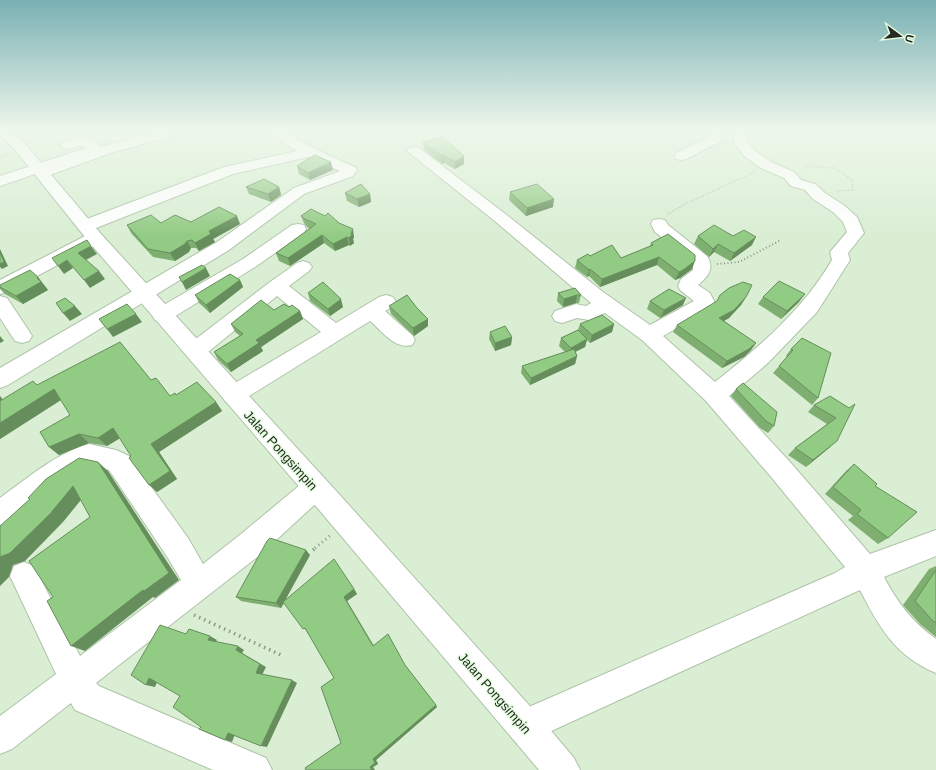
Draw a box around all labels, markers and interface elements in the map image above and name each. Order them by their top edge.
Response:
north arrow [880,16,920,56]
text: U [903,33,916,44]
street label: Jalan Pongsimpin [241,407,321,493]
street label: Jalan Pongsimpin [455,650,534,737]

